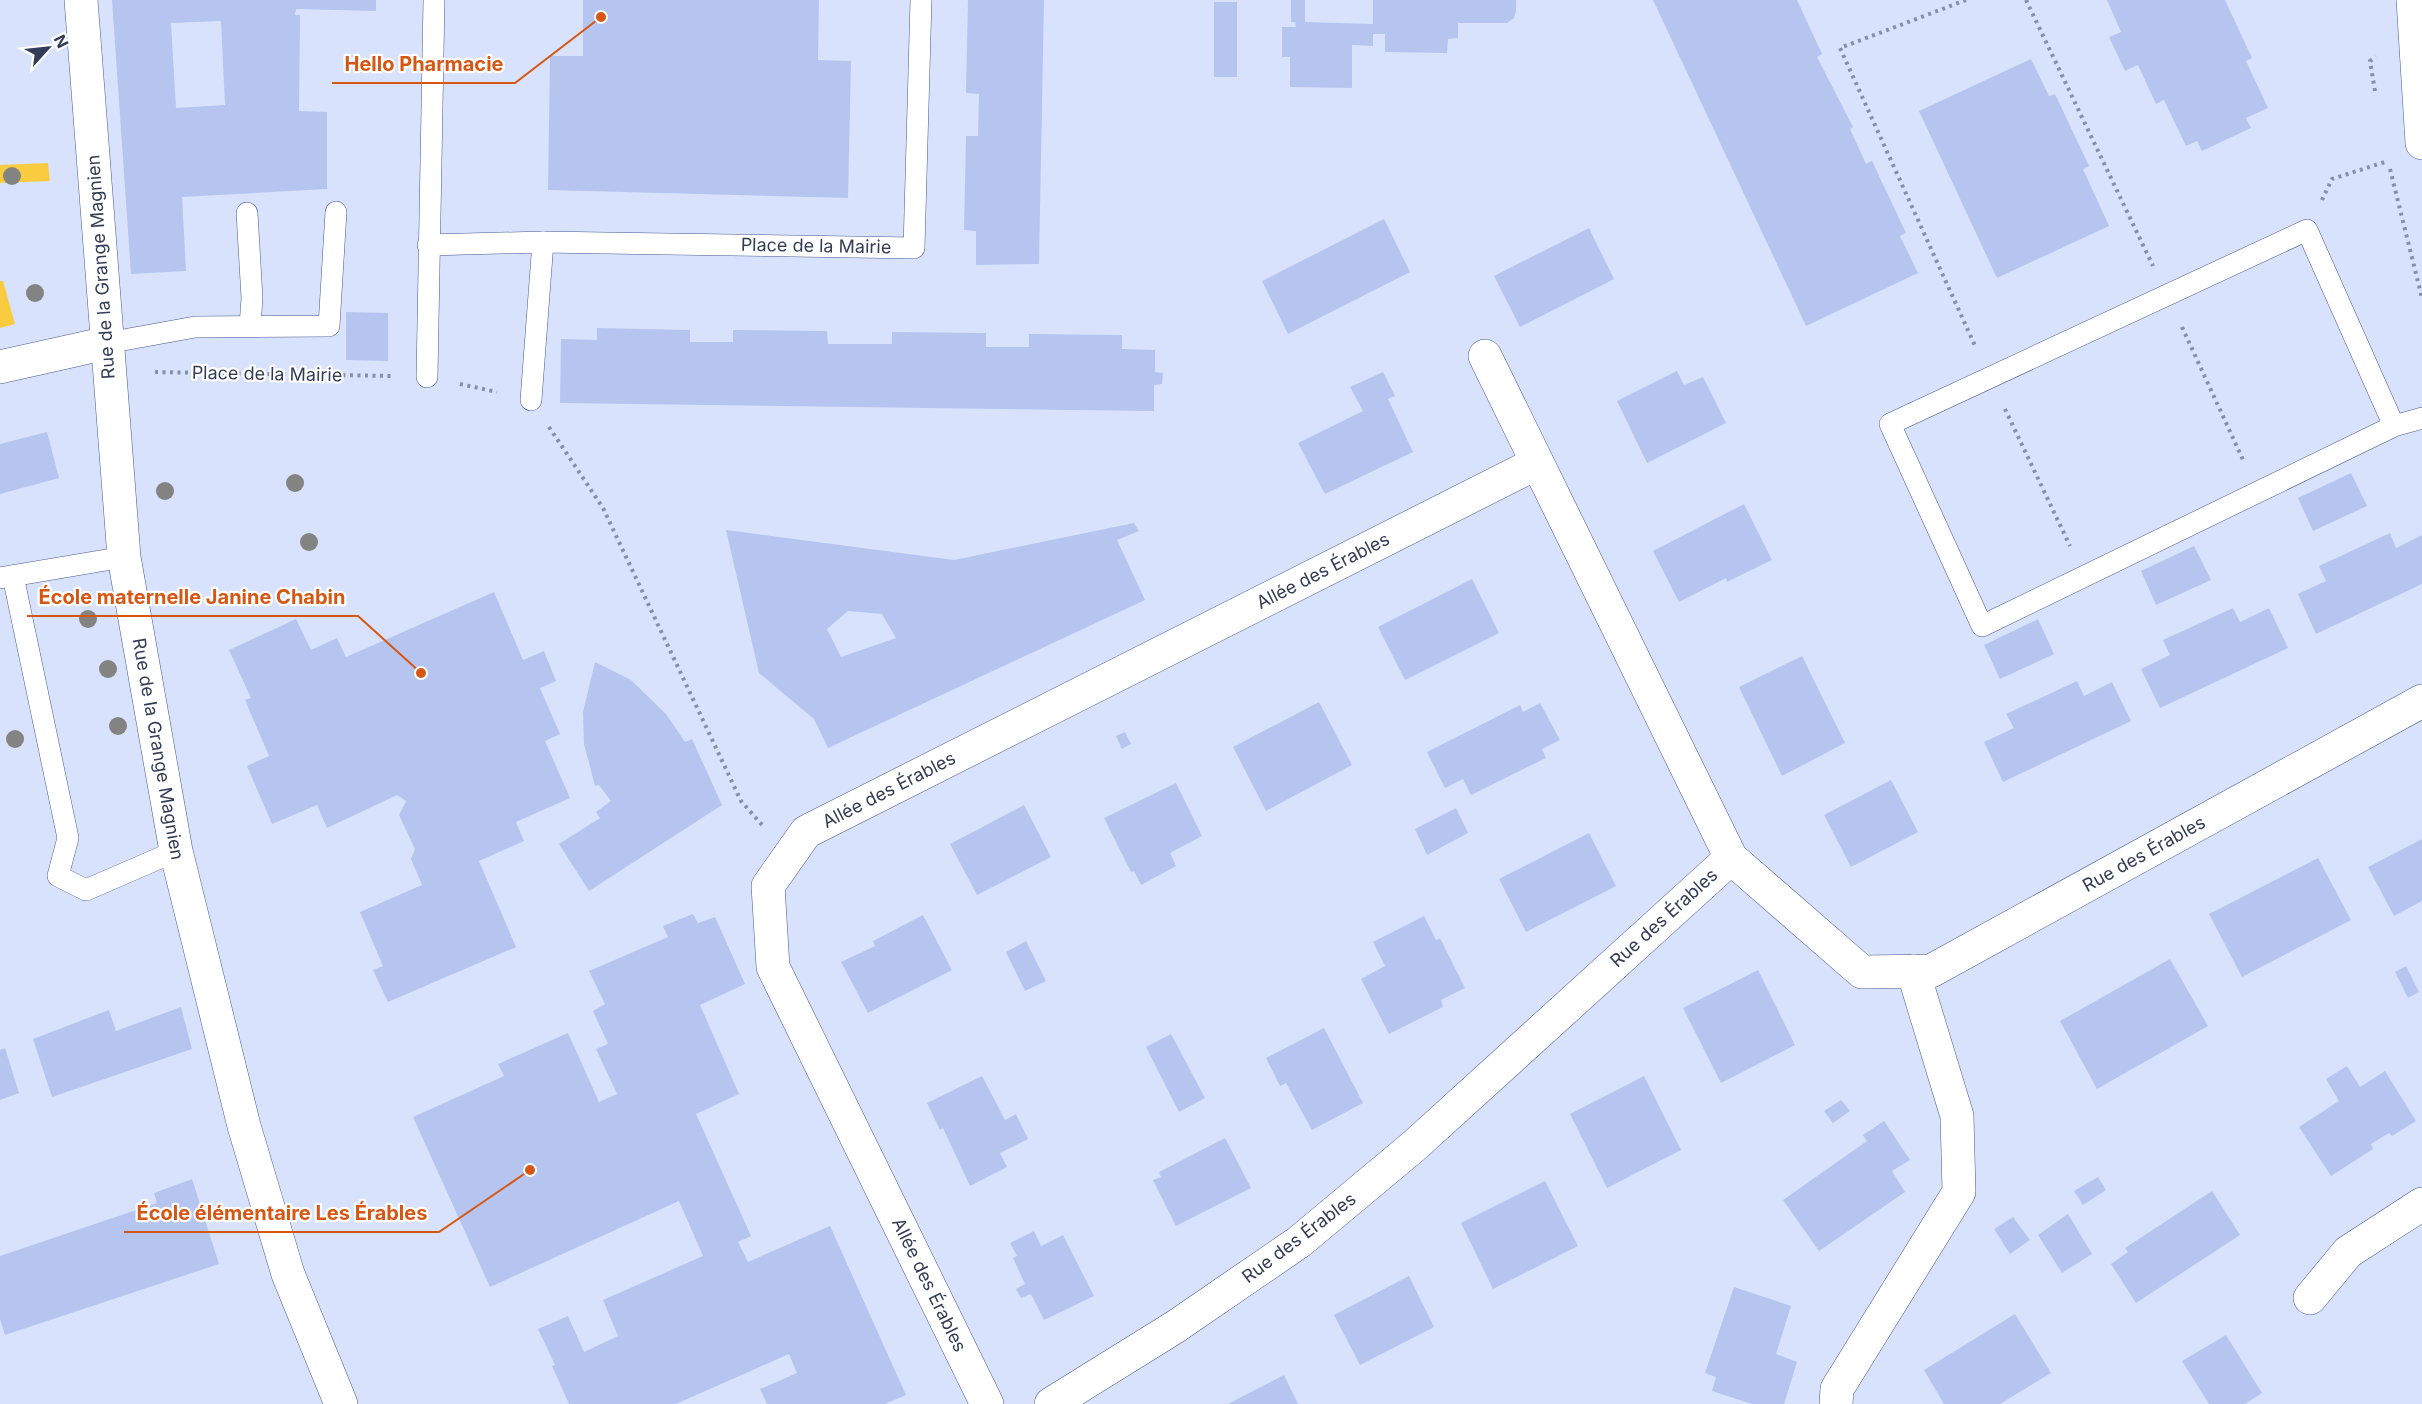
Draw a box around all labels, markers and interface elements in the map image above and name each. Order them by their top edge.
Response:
north arrow [18,18,78,78]
text: N [50,31,73,51]
callout: Hello Pharmacie [332,45,515,83]
text: Hello Pharmacie [345,52,504,76]
street label: Rue de la Grange Magnien [82,154,119,380]
street label: Place de la Mairie [741,234,891,257]
street label: Place de la Mairie [192,362,342,385]
street label: Allée des Érables [1252,527,1393,613]
callout: École maternelle Janine Chabin [27,578,358,616]
text: École maternelle Janine Chabin [39,584,345,609]
street label: Rue de la Grange Magnien [129,636,188,862]
street label: Allée des Érables [818,746,959,832]
street label: Rue des Érables [2078,810,2209,896]
street label: Rue des Érables [1605,863,1722,971]
street label: Rue des Érables [1237,1187,1360,1287]
callout: École élémentaire Les Érables [124,1194,439,1232]
text: École élémentaire Les Érables [137,1200,427,1225]
street label: Allée des Érables [888,1214,972,1355]

